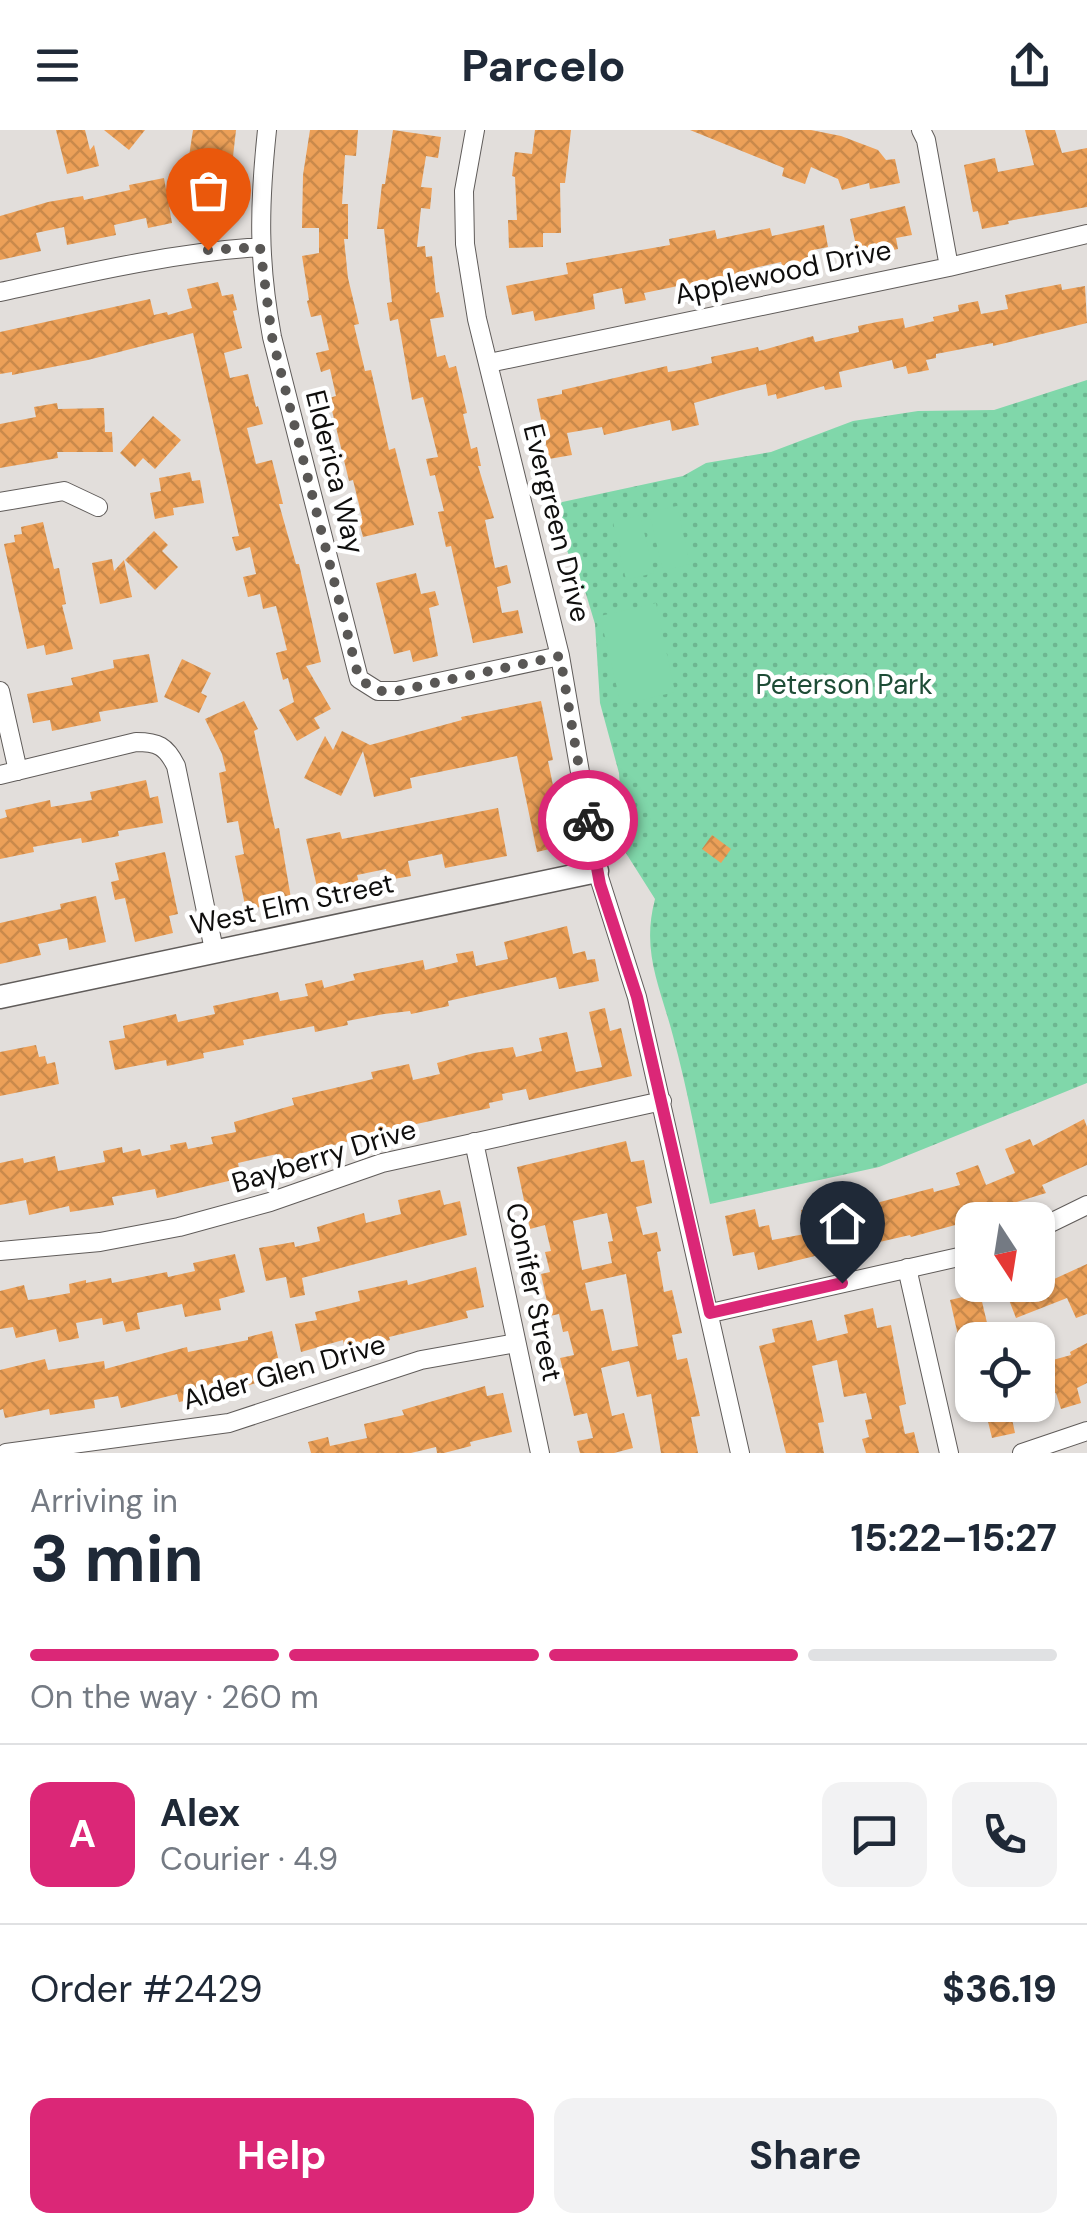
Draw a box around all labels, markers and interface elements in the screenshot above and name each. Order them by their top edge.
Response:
text: Parcelo [461,36,626,95]
icon: menu [30,38,85,93]
icon: share [1002,38,1057,93]
pin [166,148,251,251]
icon: bag [181,163,236,218]
street label: Applewood Drive [671,231,895,313]
street label: Elderica Way [297,386,373,558]
street label: Evergreen Drive [515,420,599,626]
park label: Peterson Park [755,666,933,703]
courier [538,770,638,870]
icon: bike [561,793,616,848]
street label: West Elm Street [187,864,397,944]
street label: Bayberry Drive [227,1110,421,1202]
pin [800,1181,885,1284]
icon: home [815,1196,870,1251]
street label: Conifer Street [497,1199,571,1385]
north arrow [955,1202,1055,1302]
map controls [955,1202,1055,1422]
button: locate [955,1322,1055,1422]
street label: Alder Glen Drive [178,1325,390,1419]
text: Arriving in [30,1480,178,1522]
text: 15:22–15:27 [850,1513,1057,1563]
text: 3 min [30,1517,204,1601]
text: On the way · 260 m [30,1676,319,1718]
button: chat [822,1782,927,1887]
button: phone [952,1782,1057,1887]
text: Alex [160,1788,240,1838]
text: A [69,1809,96,1859]
text: Courier · 4.9 [160,1838,338,1880]
text: Order #2429 [30,1964,263,2014]
text: $36.19 [942,1964,1057,2014]
button: Help [30,2098,534,2213]
button: Share [554,2098,1057,2213]

